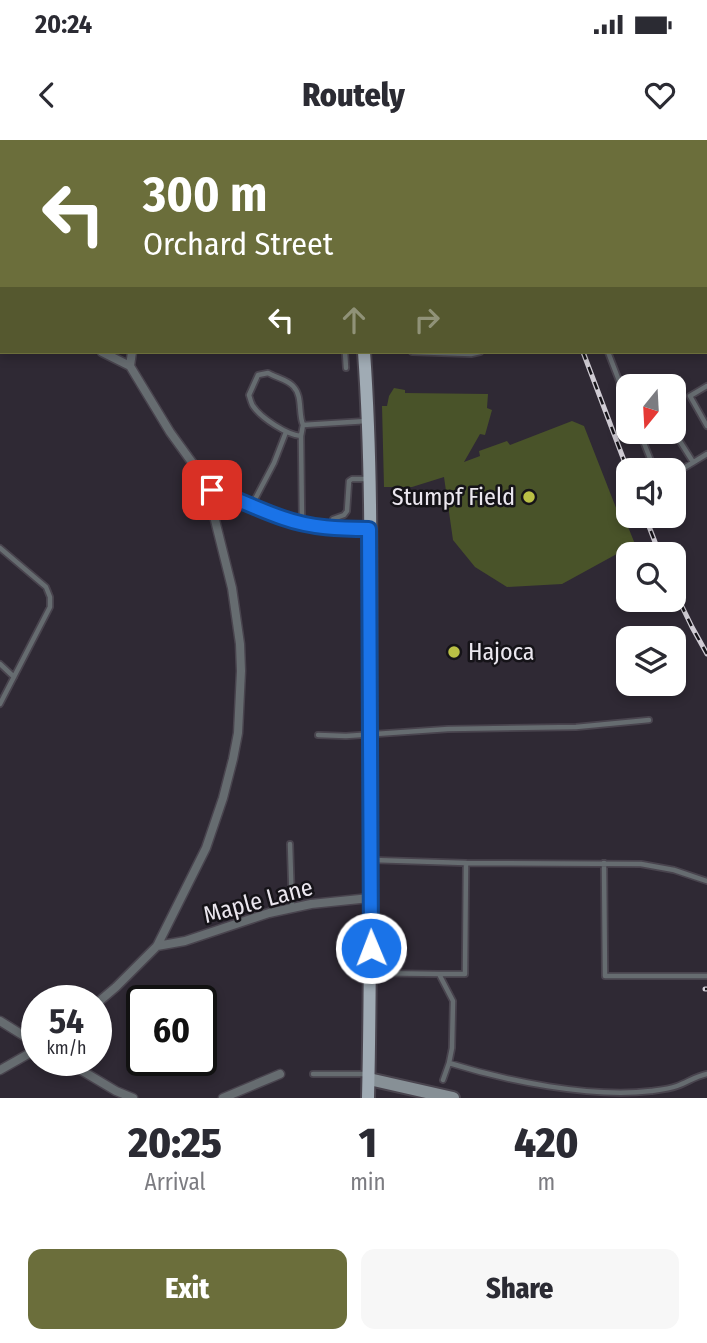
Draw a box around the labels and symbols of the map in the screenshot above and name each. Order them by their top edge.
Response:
north arrow [616,374,686,444]
pin [182,460,242,520]
place label: Stumpf Field [392,483,515,511]
marker: Stumpf Field [521,489,537,505]
place label: Hajoca [468,638,535,666]
marker: Hajoca [446,644,462,660]
street label: Maple Lane [200,873,316,929]
position arrow [334,911,408,985]
speed limit sign: 60 [126,985,217,1076]

